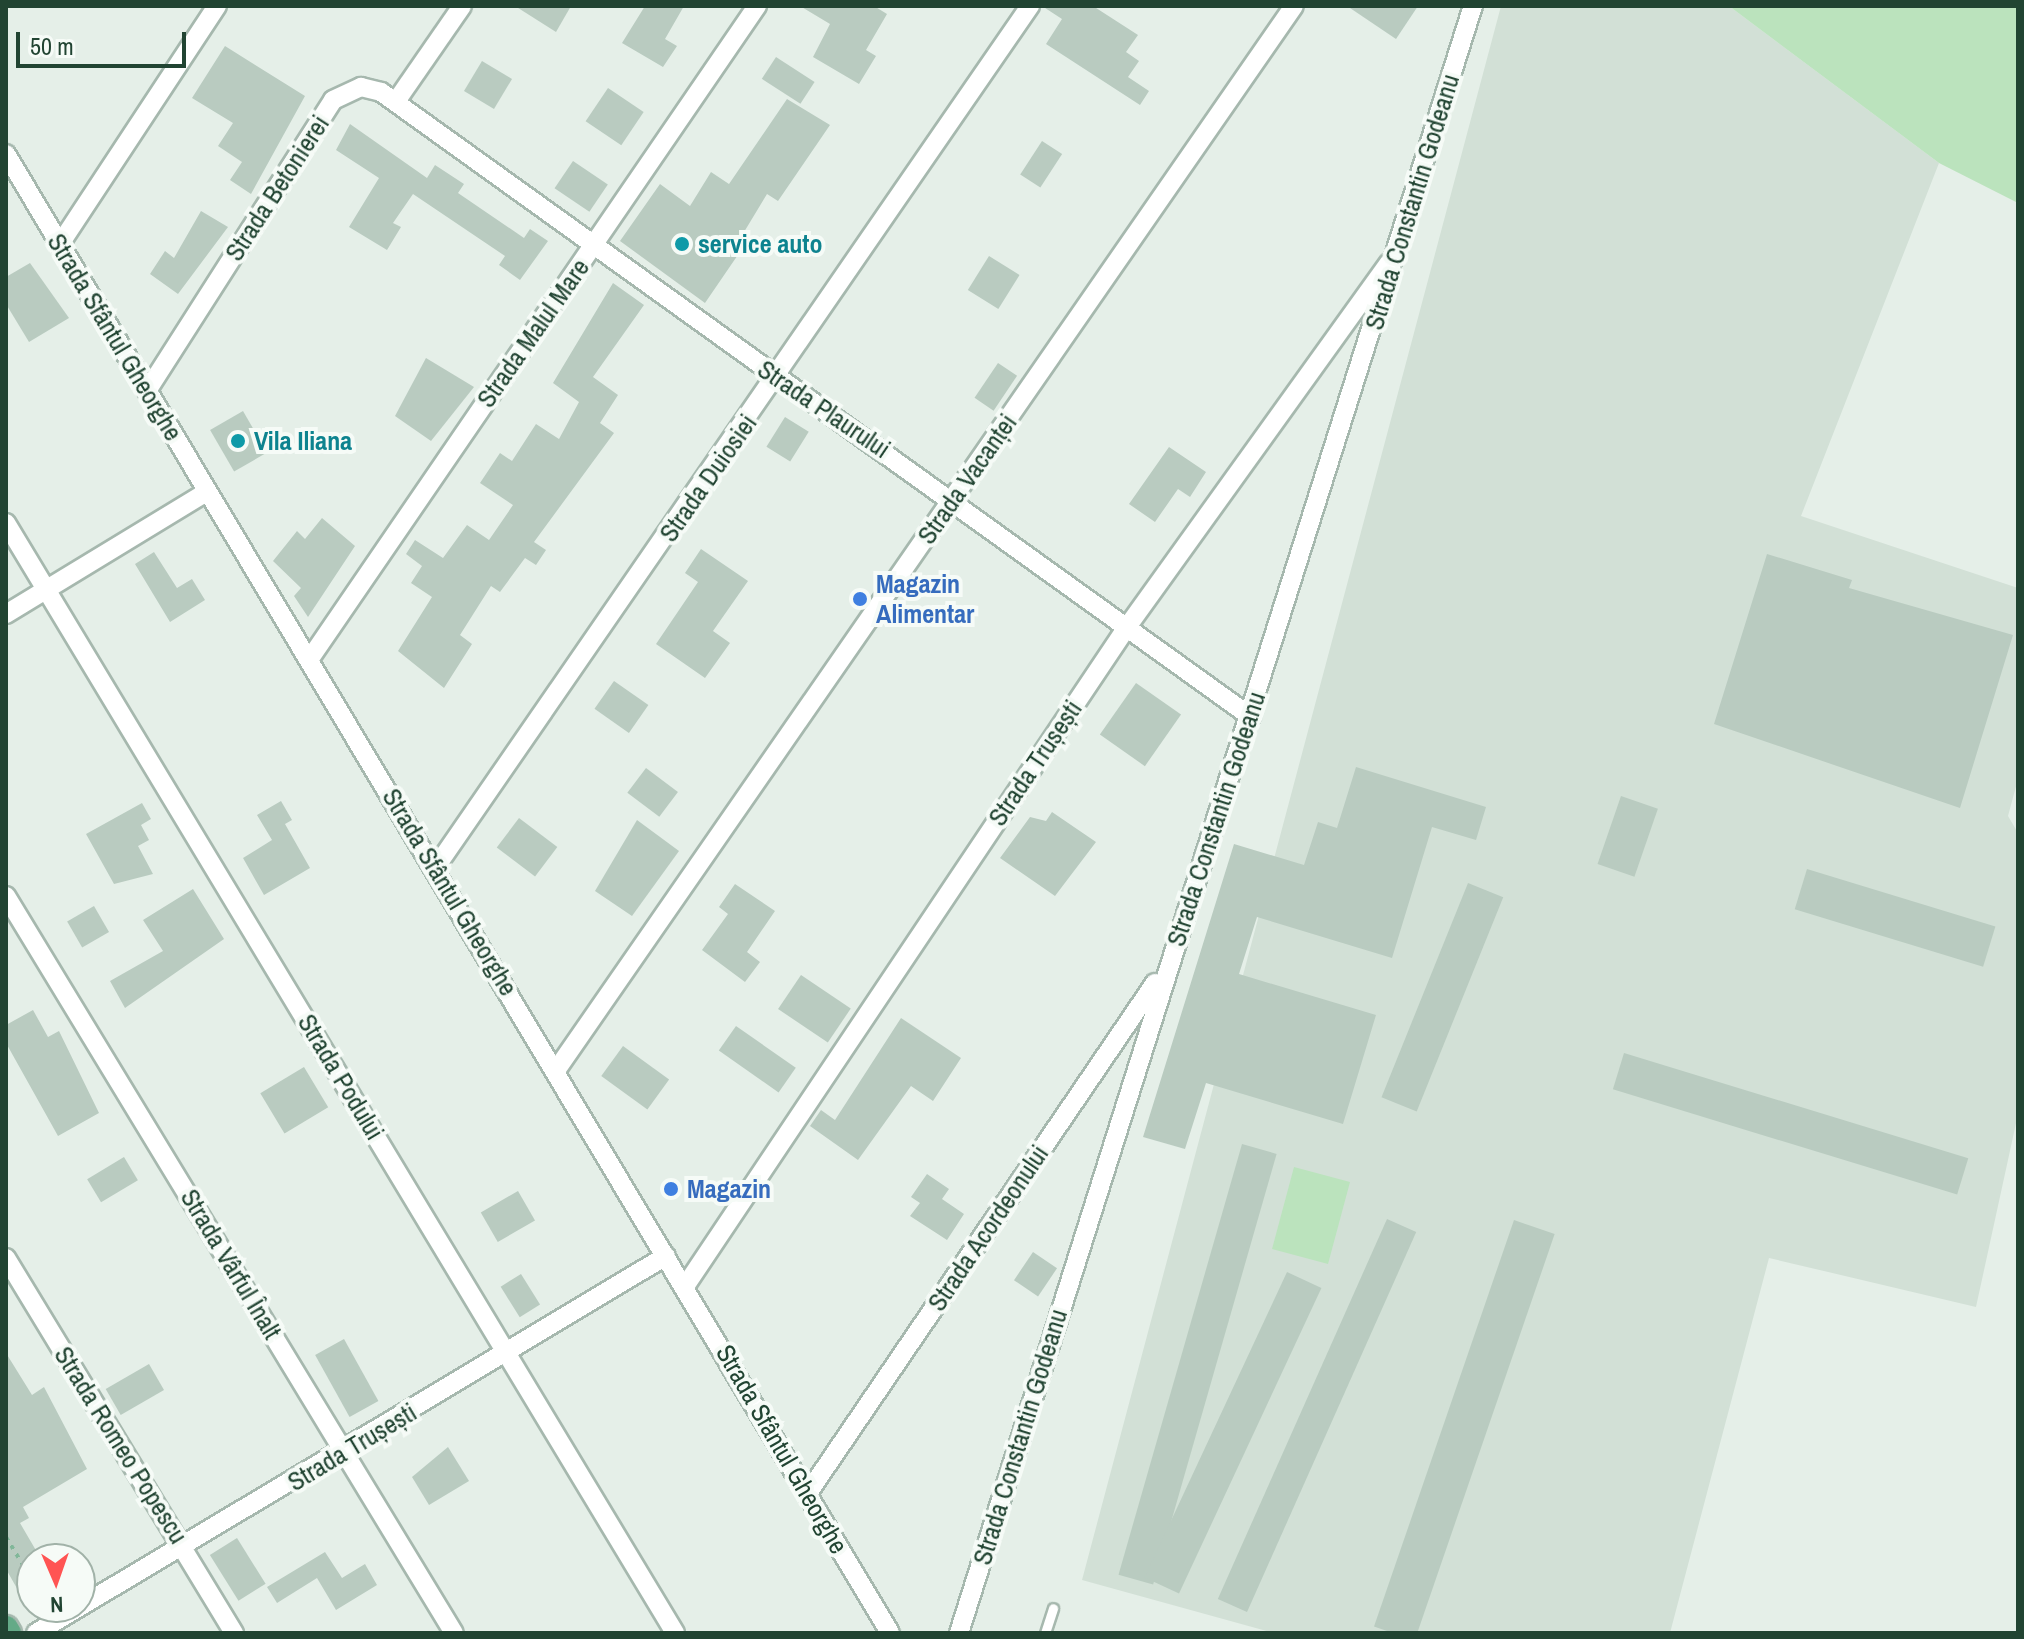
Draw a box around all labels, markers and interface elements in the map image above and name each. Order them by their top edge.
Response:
scale bar [20,16,190,66]
text: 50 m [30,30,74,62]
street label: Strada Constantin Godeanu [1358,70,1466,334]
street label: Strada Betonierei [218,109,336,267]
street label: Strada Sfântul Gheorghe [41,228,189,446]
place label: service auto [698,228,822,260]
marker: service auto [673,235,691,253]
street label: Strada Malul Mare [470,253,596,413]
street label: Strada Plaurului [752,353,896,465]
street label: Strada Duiosiei [653,408,763,548]
street label: Strada Vacanței [911,408,1023,550]
place label: Vila Iliana [254,425,352,457]
marker: Vila Iliana [229,432,247,450]
place label: Magazin Alimentar [876,568,974,630]
marker: Magazin Alimentar [851,590,869,608]
street label: Strada Constantin Godeanu [1160,688,1272,950]
street label: Strada Trușești [982,694,1088,832]
street label: Strada Sfântul Gheorghe [376,783,524,1001]
street label: Strada Podului [291,1009,391,1145]
street label: Strada Acordeonului [921,1139,1055,1317]
place label: Magazin [687,1173,771,1205]
marker: Magazin [662,1180,680,1198]
street label: Strada Vârful Înalt [174,1183,288,1345]
street label: Strada Constantin Godeanu [966,1305,1074,1569]
street label: Strada Sfântul Gheorghe [710,1339,854,1559]
street label: Strada Romeo Popescu [48,1341,194,1549]
street label: Strada Trușești [282,1396,422,1498]
north arrow [16,1543,96,1623]
text: N [50,1590,64,1620]

